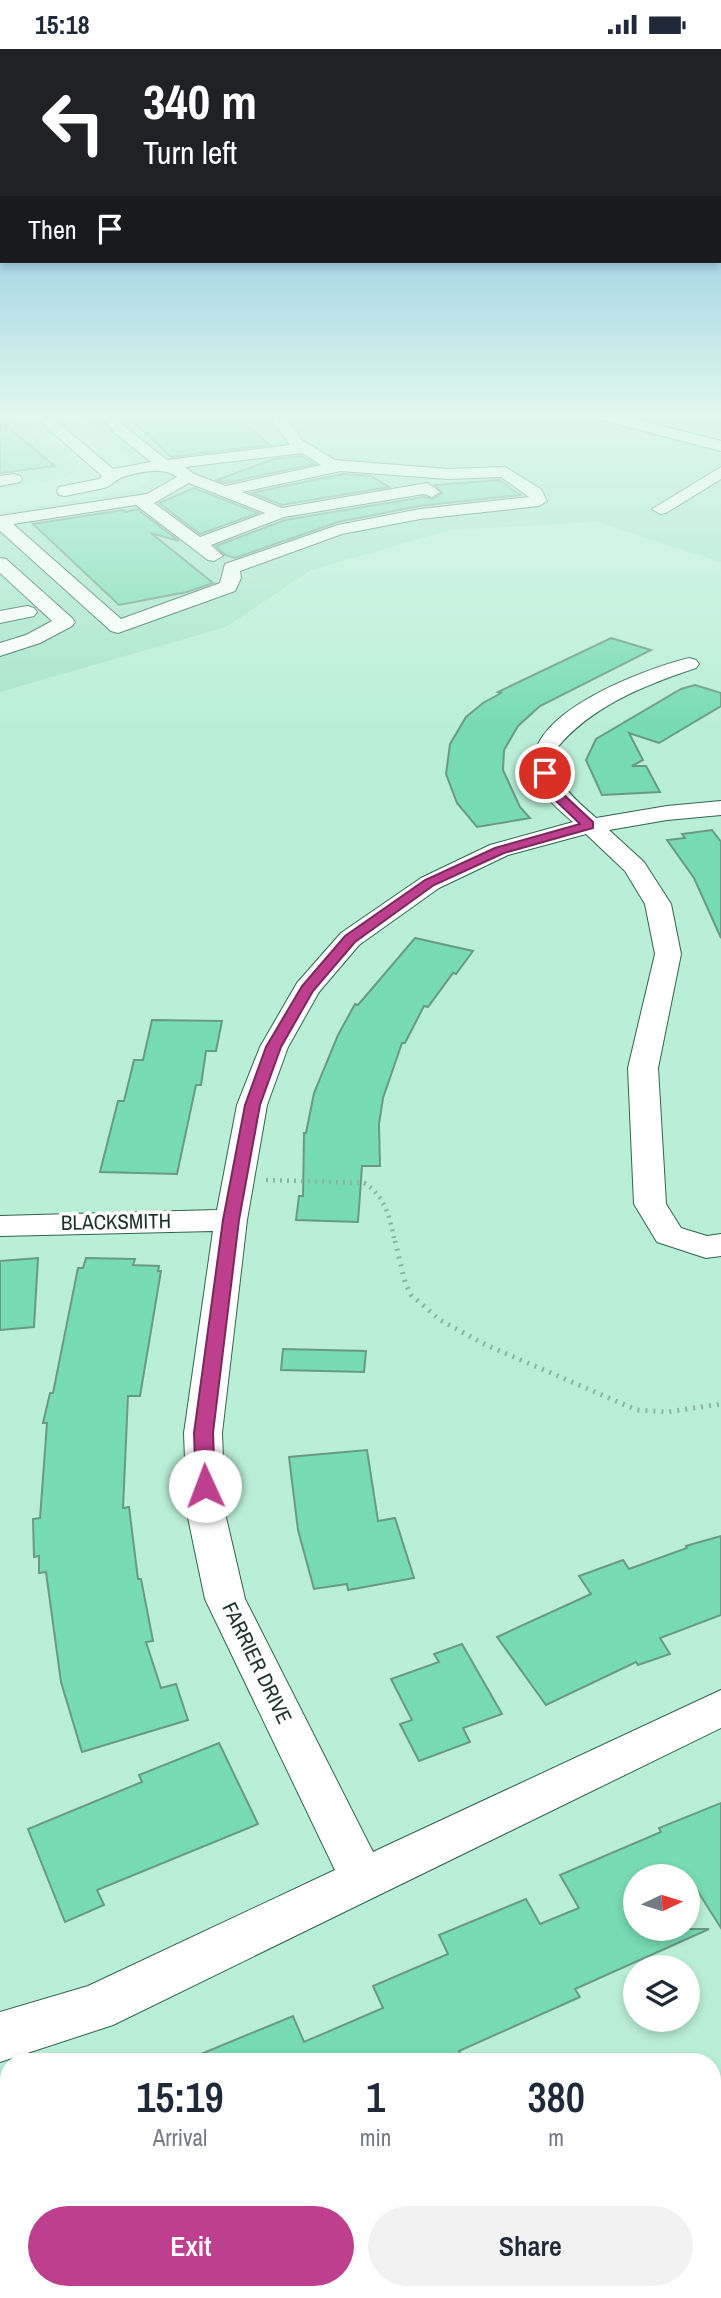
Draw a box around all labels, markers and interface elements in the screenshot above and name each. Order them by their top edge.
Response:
text: 15:18 [35,7,90,42]
text: 340 m [143,68,257,134]
icon: left [28,77,119,168]
text: Turn left [143,131,237,174]
icon: arrive [91,210,129,248]
text: Then [28,212,77,247]
pin [515,743,575,803]
icon: arrive [526,754,564,792]
street label: BLACKSMITH [61,1206,171,1237]
position arrow [168,1449,242,1523]
street label: FARRIER DRIVE [215,1597,299,1728]
north arrow [623,1864,700,1941]
map controls [623,1864,700,2032]
button: layers [623,1955,700,2032]
text: 15:19 [136,2069,224,2125]
text: 1 [366,2069,385,2125]
text: 380 [527,2069,585,2125]
text: Arrival [153,2122,207,2153]
text: min [360,2122,391,2153]
text: m [548,2122,564,2153]
button: Exit [28,2206,354,2286]
button: Share [368,2206,693,2286]

